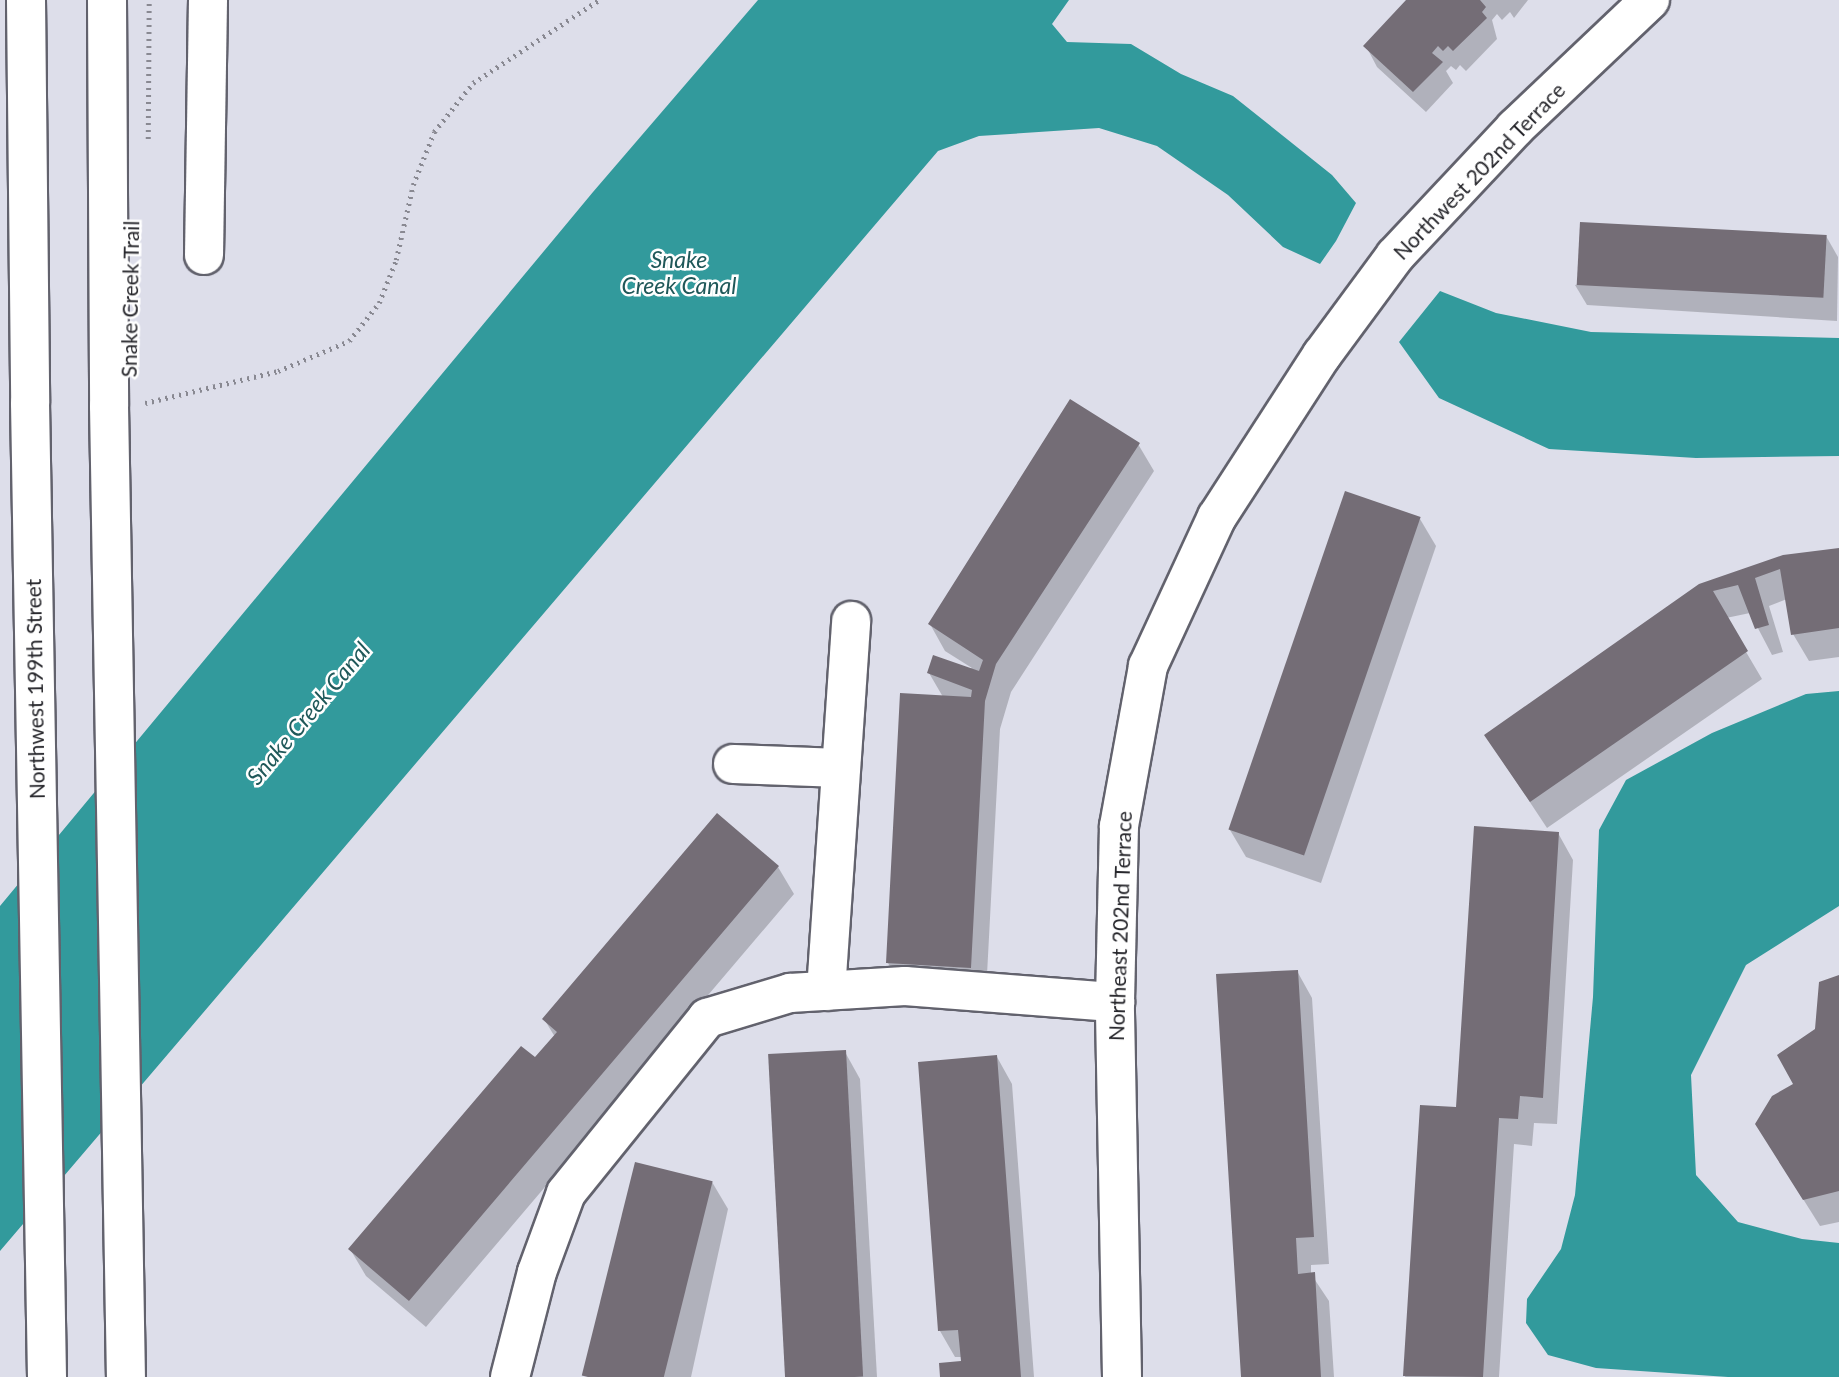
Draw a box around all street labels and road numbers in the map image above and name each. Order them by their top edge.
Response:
street label: Northwest 202nd Terrace [1388,77,1570,265]
street label: Snake Creek Trail [116,220,144,378]
street label: Northwest 199th Street [20,579,50,799]
street label: Northeast 202nd Terrace [1103,810,1137,1042]

